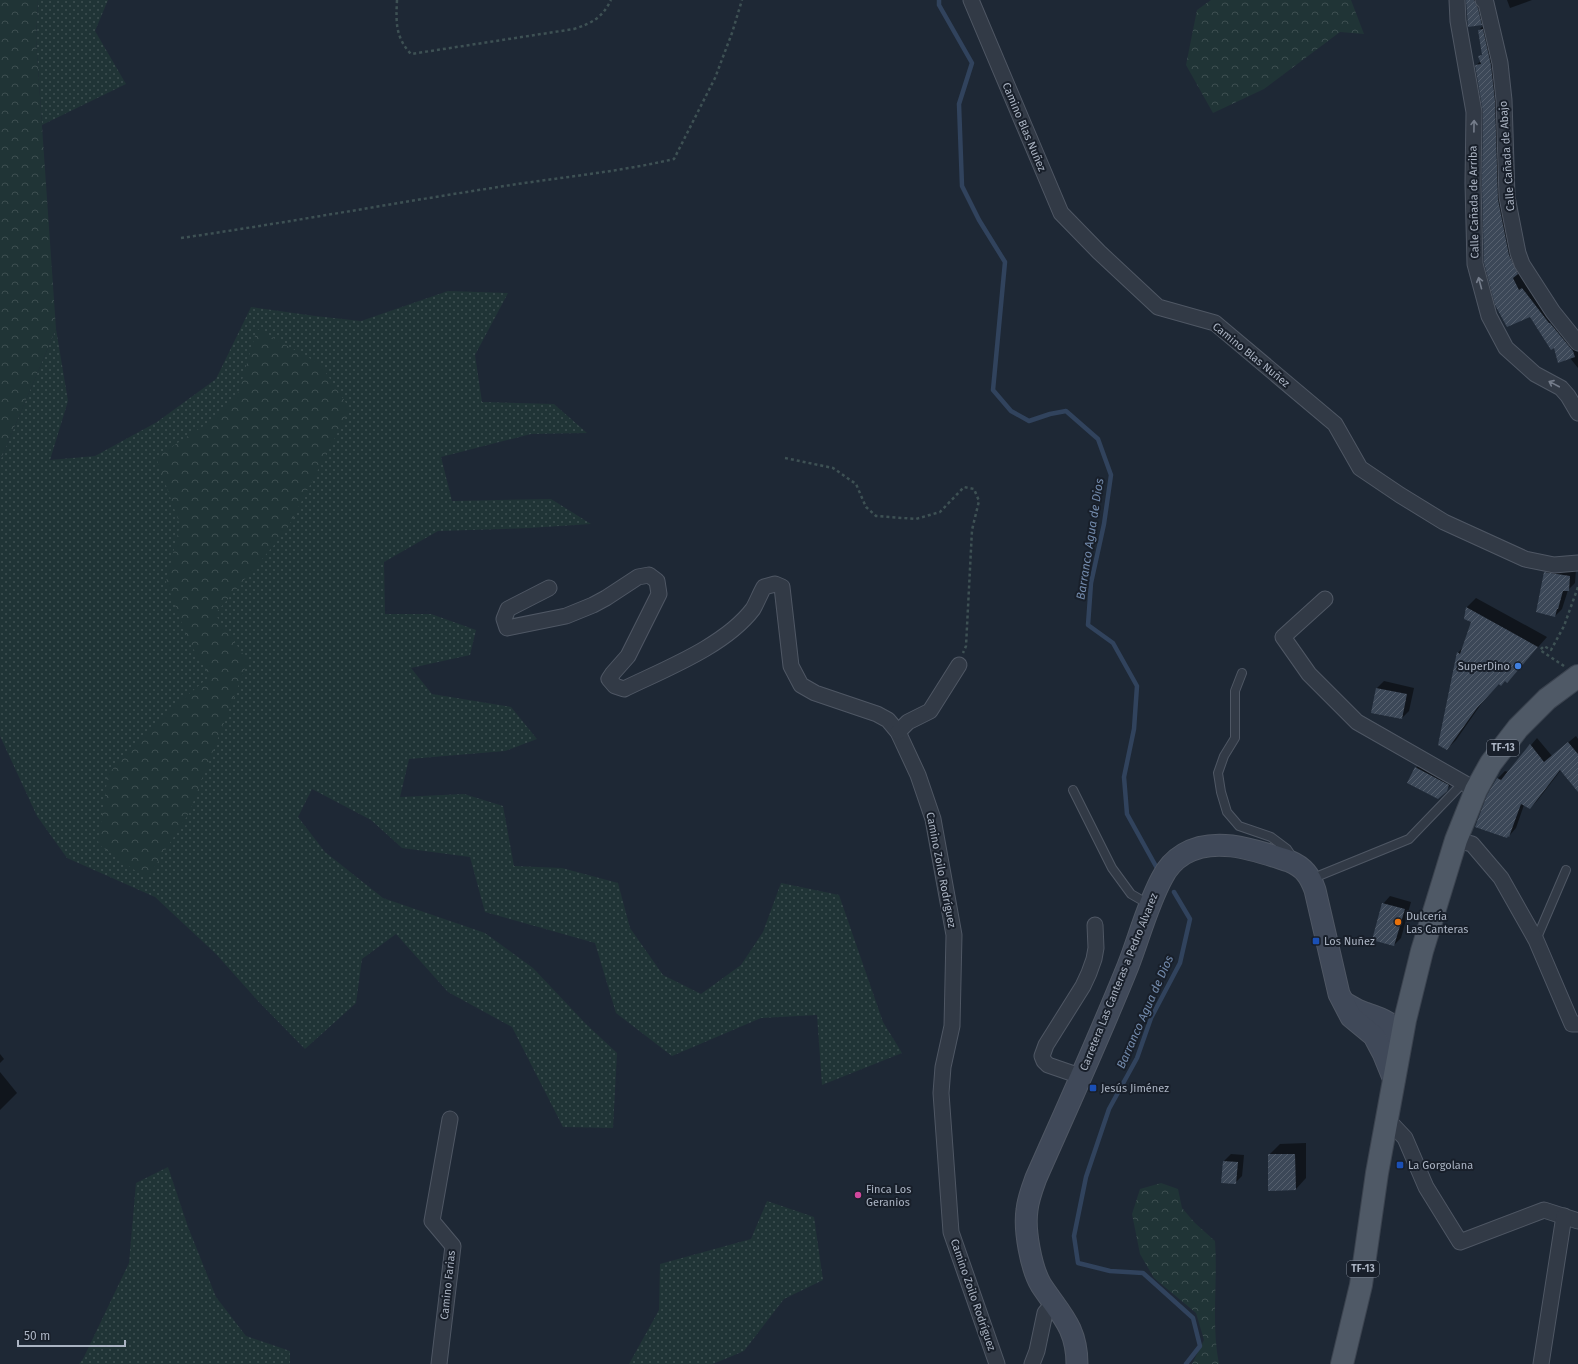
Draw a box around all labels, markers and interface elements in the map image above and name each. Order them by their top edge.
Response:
street label: Camino Blas Nuñez [999,81,1049,174]
street label: Calle Cañada de Abajo [1497,100,1517,212]
one-way arrow [1470,120,1478,133]
street label: Calle Cañada de Arriba [1467,145,1481,259]
one-way arrow [1476,277,1484,290]
street label: Camino Blas Nuñez [1210,320,1292,390]
one-way arrow [1548,380,1560,387]
water label: Barranco Agua de Dios [1074,477,1107,601]
place label: SuperDino [1458,660,1510,673]
marker: SuperDino [1513,661,1523,671]
road number: TF-13 [1487,740,1519,756]
street label: Camino Zoilo Rodríguez [923,811,959,929]
street label: Carretera Las Canteras a Pedro Alvarez [1077,891,1161,1073]
place label: Dulcería Las Canteras [1406,910,1468,936]
marker: Dulcería Las Canteras [1393,917,1403,927]
place label: Los Nuñez [1324,935,1375,948]
marker: Los Nuñez [1311,936,1321,946]
water label: Barranco Agua de Dios [1114,953,1177,1071]
place label: Jesús Jiménez [1101,1082,1169,1095]
marker: Jesús Jiménez [1088,1083,1098,1093]
place label: La Gorgolana [1408,1159,1473,1172]
marker: La Gorgolana [1395,1160,1405,1170]
place label: Finca Los Geranios [866,1183,911,1209]
marker: Finca Los Geranios [853,1190,863,1200]
street label: Camino Zoilo Rodríguez [948,1237,998,1353]
street label: Camino Farias [438,1250,458,1320]
road number: TF-13 [1347,1261,1379,1277]
scale bar [18,1322,125,1348]
text: 50 m [24,1329,50,1343]

